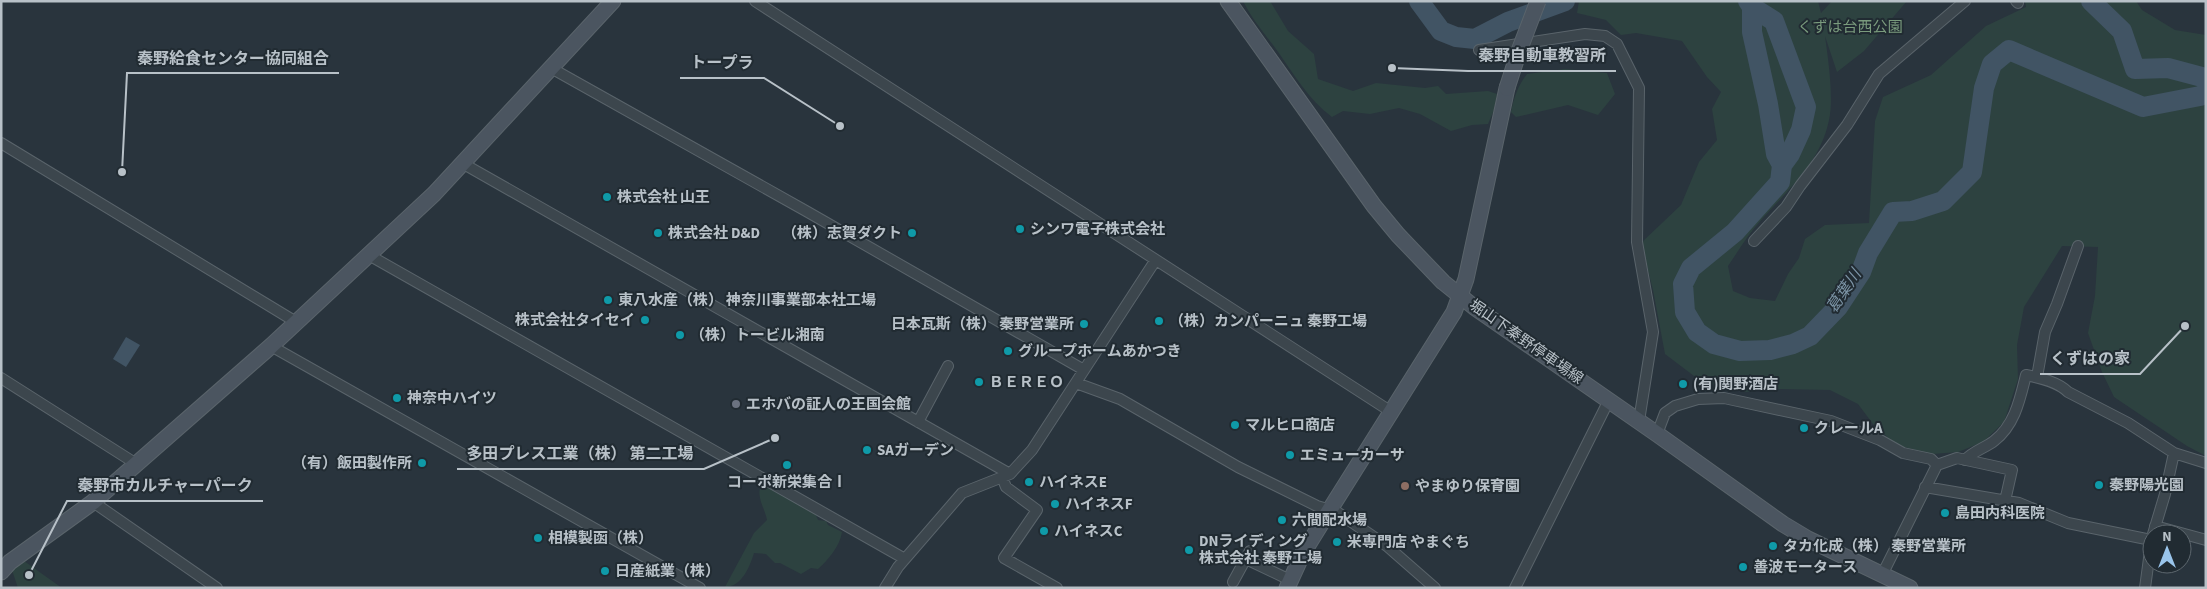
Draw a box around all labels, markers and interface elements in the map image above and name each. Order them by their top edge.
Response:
park label: くずは台西公園 [1797,17,1903,38]
callout: 秦野自動車教習所 [1468,40,1616,71]
callout: 秦野給食センター協同組合 [127,42,339,73]
text: 秦野自動車教習所 [1478,45,1606,67]
callout: トープラ [680,47,764,78]
text: 秦野給食センター協同組合 [137,48,329,70]
text: トープラ [690,52,754,74]
place label: 株式会社 山王 [617,187,710,208]
marker: 株式会社 山王 [601,191,613,203]
place label: シンワ電子株式会社 [1030,219,1165,240]
place label: 株式会社 D&D [668,223,760,244]
place label: （株）志賀ダクト [782,223,902,244]
marker: シンワ電子株式会社 [1014,223,1026,235]
marker: 株式会社 D&D [652,227,664,239]
marker: （株）志賀ダクト [906,227,918,239]
water label: 葛葉川 [1821,263,1868,317]
place label: 東八水産（株） 神奈川事業部本社工場 [618,290,876,311]
marker: 東八水産（株） 神奈川事業部本社工場 [602,294,614,306]
street label: 堀山下秦野停車場線 [1465,295,1587,389]
place label: 株式会社タイセイ [515,310,635,331]
place label: （株）カンパーニュ 秦野工場 [1169,311,1367,332]
marker: 株式会社タイセイ [639,314,651,326]
place label: 日本瓦斯（株） 秦野営業所 [891,314,1074,335]
marker: （株）カンパーニュ 秦野工場 [1153,315,1165,327]
marker: 日本瓦斯（株） 秦野営業所 [1078,318,1090,330]
place label: （株）トービル湘南 [690,325,825,346]
marker: （株）トービル湘南 [674,329,686,341]
place label: グループホームあかつき [1018,341,1182,362]
callout: くずはの家 [2040,343,2140,374]
marker: グループホームあかつき [1002,345,1014,357]
text: くずはの家 [2050,348,2130,370]
place label: ＢＥＲＥＯ [989,372,1064,393]
place label: (有)関野酒店 [1693,374,1778,395]
marker: ＢＥＲＥＯ [973,376,985,388]
marker: (有)関野酒店 [1677,378,1689,390]
place label: 神奈中ハイツ [406,388,497,409]
marker: 神奈中ハイツ [391,392,403,404]
place label: エホバの証人の王国会館 [746,394,911,415]
marker: エホバの証人の王国会館 [730,398,742,410]
place label: マルヒロ商店 [1245,415,1335,436]
place label: クレールA [1814,418,1883,439]
marker: マルヒロ商店 [1229,419,1241,431]
marker: クレールA [1798,422,1810,434]
callout: 多田プレス工業（株） 第二工場 [457,438,704,469]
place label: SAガーデン [877,440,954,461]
text: 多田プレス工業（株） 第二工場 [466,443,694,465]
marker: SAガーデン [861,444,873,456]
place label: エミューカーサ [1300,445,1405,466]
marker: エミューカーサ [1284,449,1296,461]
place label: （有）飯田製作所 [292,453,412,474]
marker: （有）飯田製作所 [416,457,428,469]
marker: コーポ新栄集合Ⅰ [781,459,793,471]
callout: 秦野市カルチャーパーク [67,470,263,501]
place label: コーポ新栄集合Ⅰ [727,472,847,493]
place label: ハイネスE [1039,472,1107,493]
text: 秦野市カルチャーパーク [77,475,253,497]
place label: 秦野陽光園 [2109,475,2184,496]
marker: ハイネスE [1023,476,1035,488]
place label: やまゆり保育園 [1415,476,1520,497]
marker: 秦野陽光園 [2093,479,2105,491]
marker: やまゆり保育園 [1399,480,1411,492]
place label: ハイネスF [1065,494,1133,515]
marker: ハイネスF [1049,498,1061,510]
place label: 島田内科医院 [1955,503,2045,524]
marker: 島田内科医院 [1939,507,1951,519]
place label: 六間配水場 [1292,510,1367,531]
marker: 六間配水場 [1276,514,1288,526]
place label: ハイネスC [1054,521,1123,542]
north arrow [2142,524,2192,574]
marker: ハイネスC [1038,525,1050,537]
text: N [2162,527,2172,547]
place label: 相模製函（株） [548,528,653,549]
place label: DNライディング 株式会社 秦野工場 [1199,531,1322,569]
marker: 相模製函（株） [532,532,544,544]
place label: 米専門店 やまぐち [1347,532,1470,553]
marker: 米専門店 やまぐち [1331,536,1343,548]
place label: タカ化成（株） 秦野営業所 [1783,536,1966,557]
marker: タカ化成（株） 秦野営業所 [1767,540,1779,552]
marker: DNライディング 株式会社 秦野工場 [1183,544,1195,556]
place label: 善波モータース [1753,557,1857,578]
place label: 日産紙業（株） [615,561,720,582]
marker: 善波モータース [1737,561,1749,573]
marker: 日産紙業（株） [599,565,611,577]

